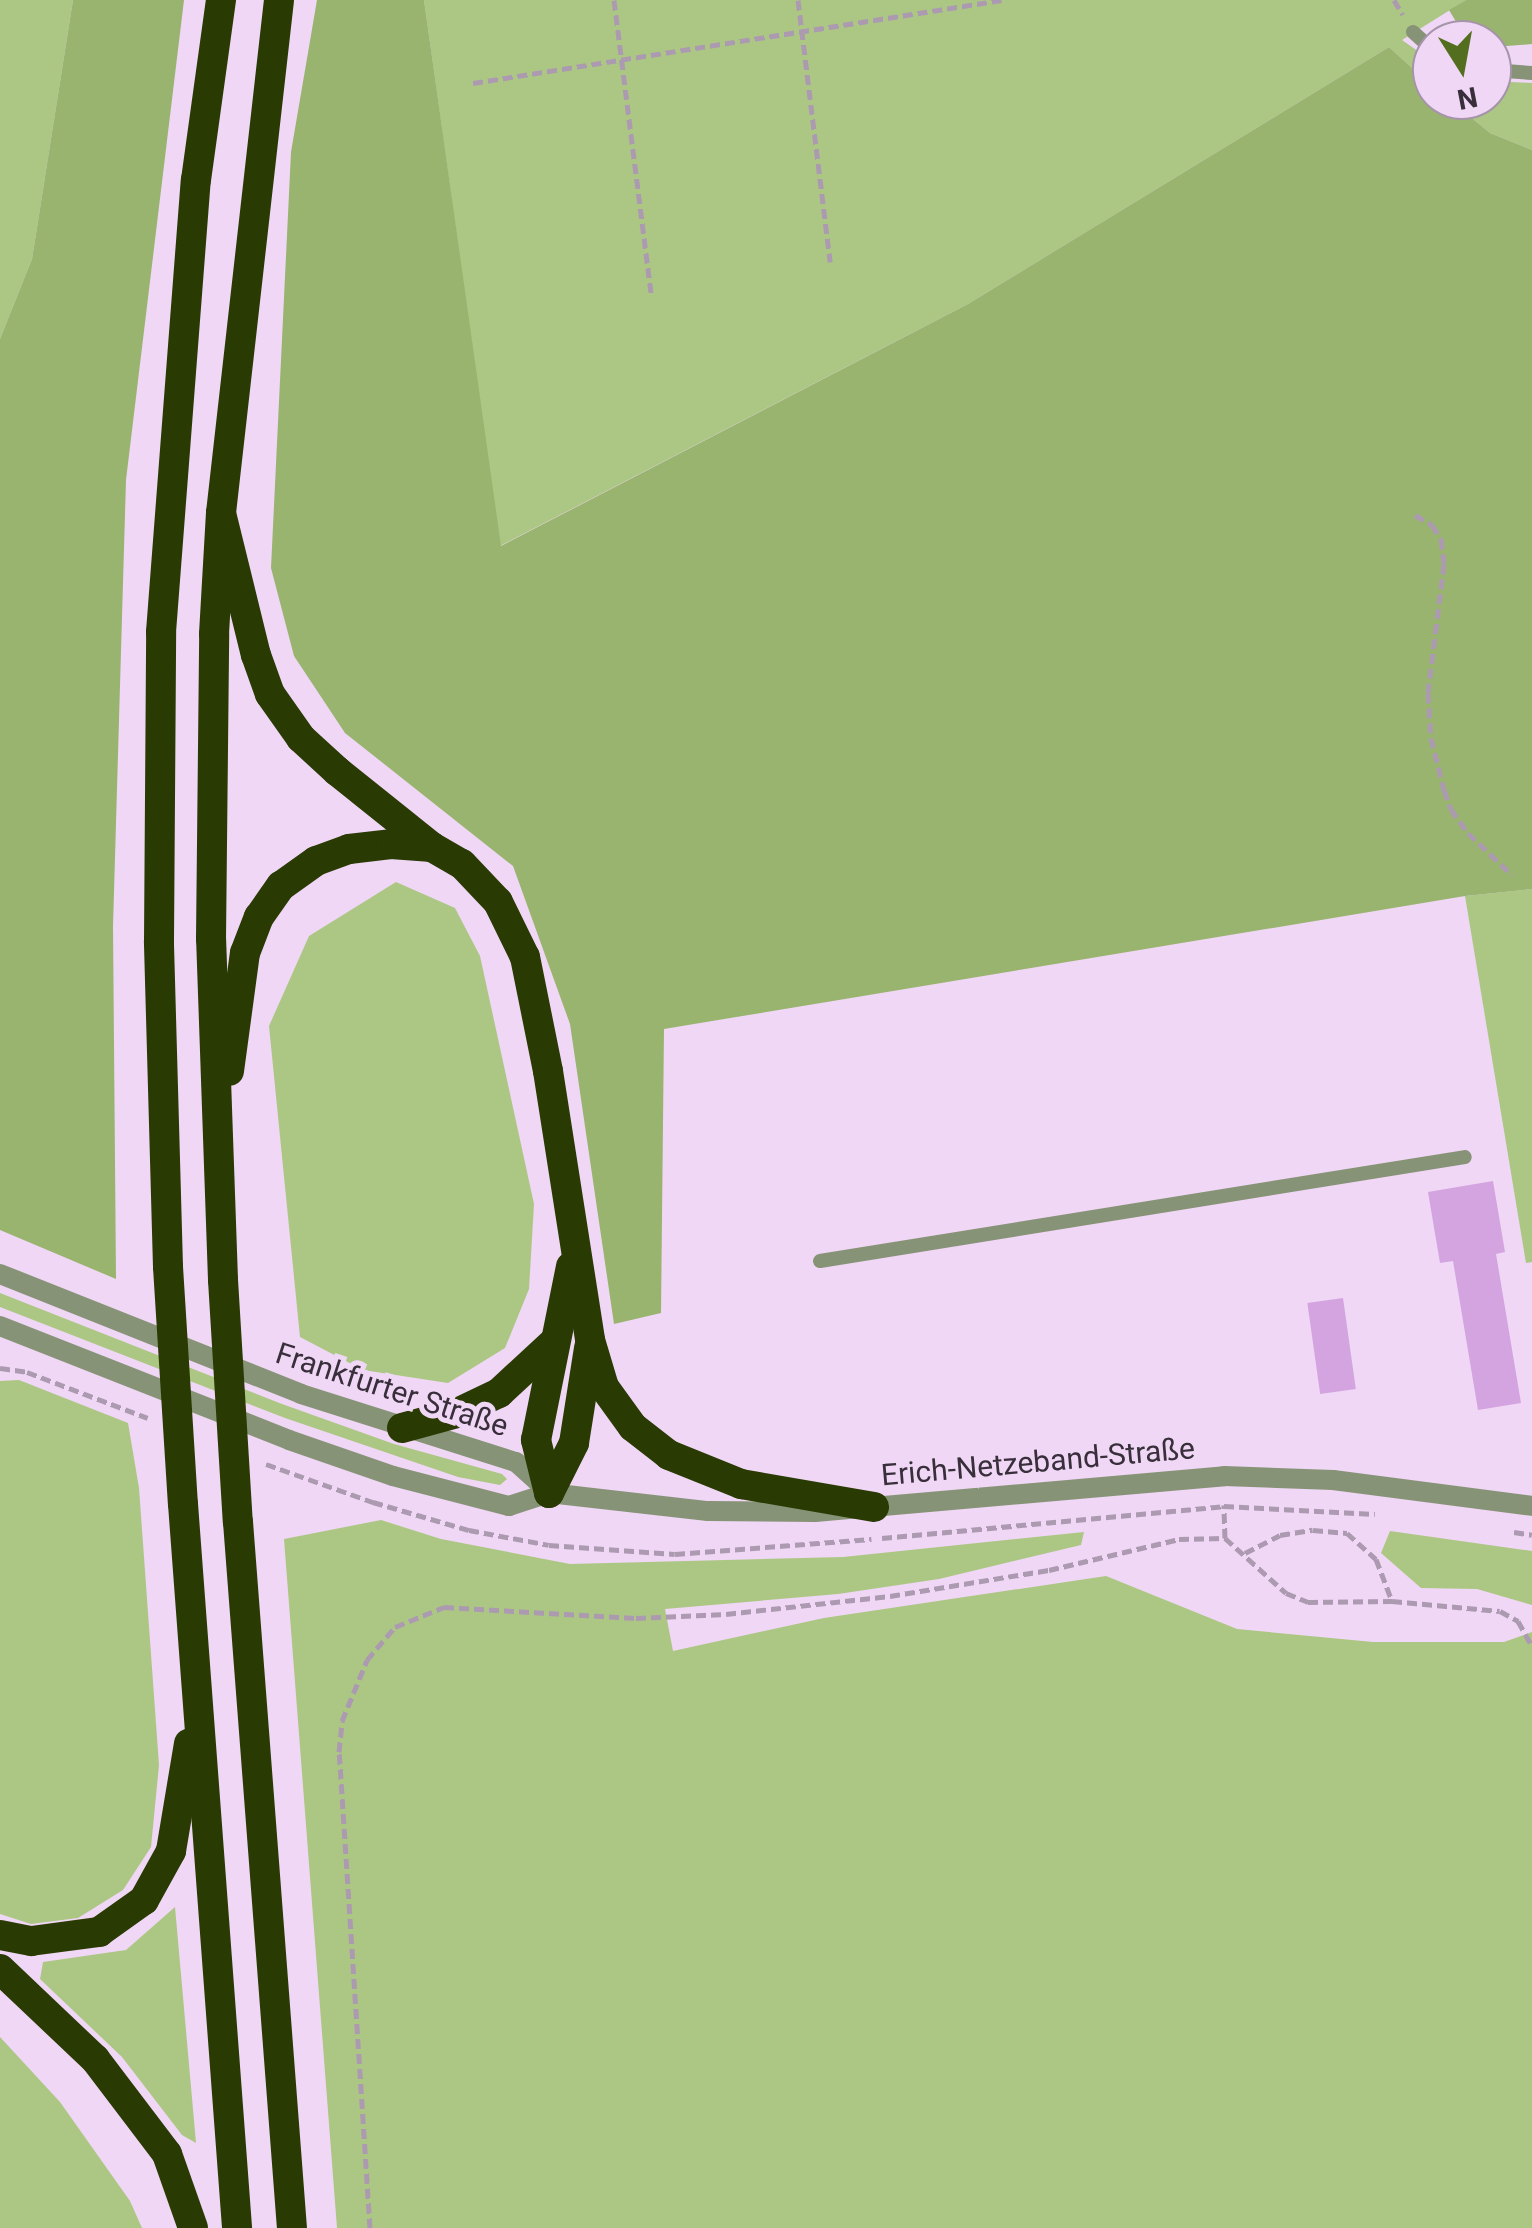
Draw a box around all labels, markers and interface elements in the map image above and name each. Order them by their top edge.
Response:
north arrow [1412,20,1512,120]
text: N [1455,80,1480,116]
street label: Frankfurter Straße [271,1335,513,1445]
street label: Erich-Netzeband-Straße [880,1430,1196,1494]

